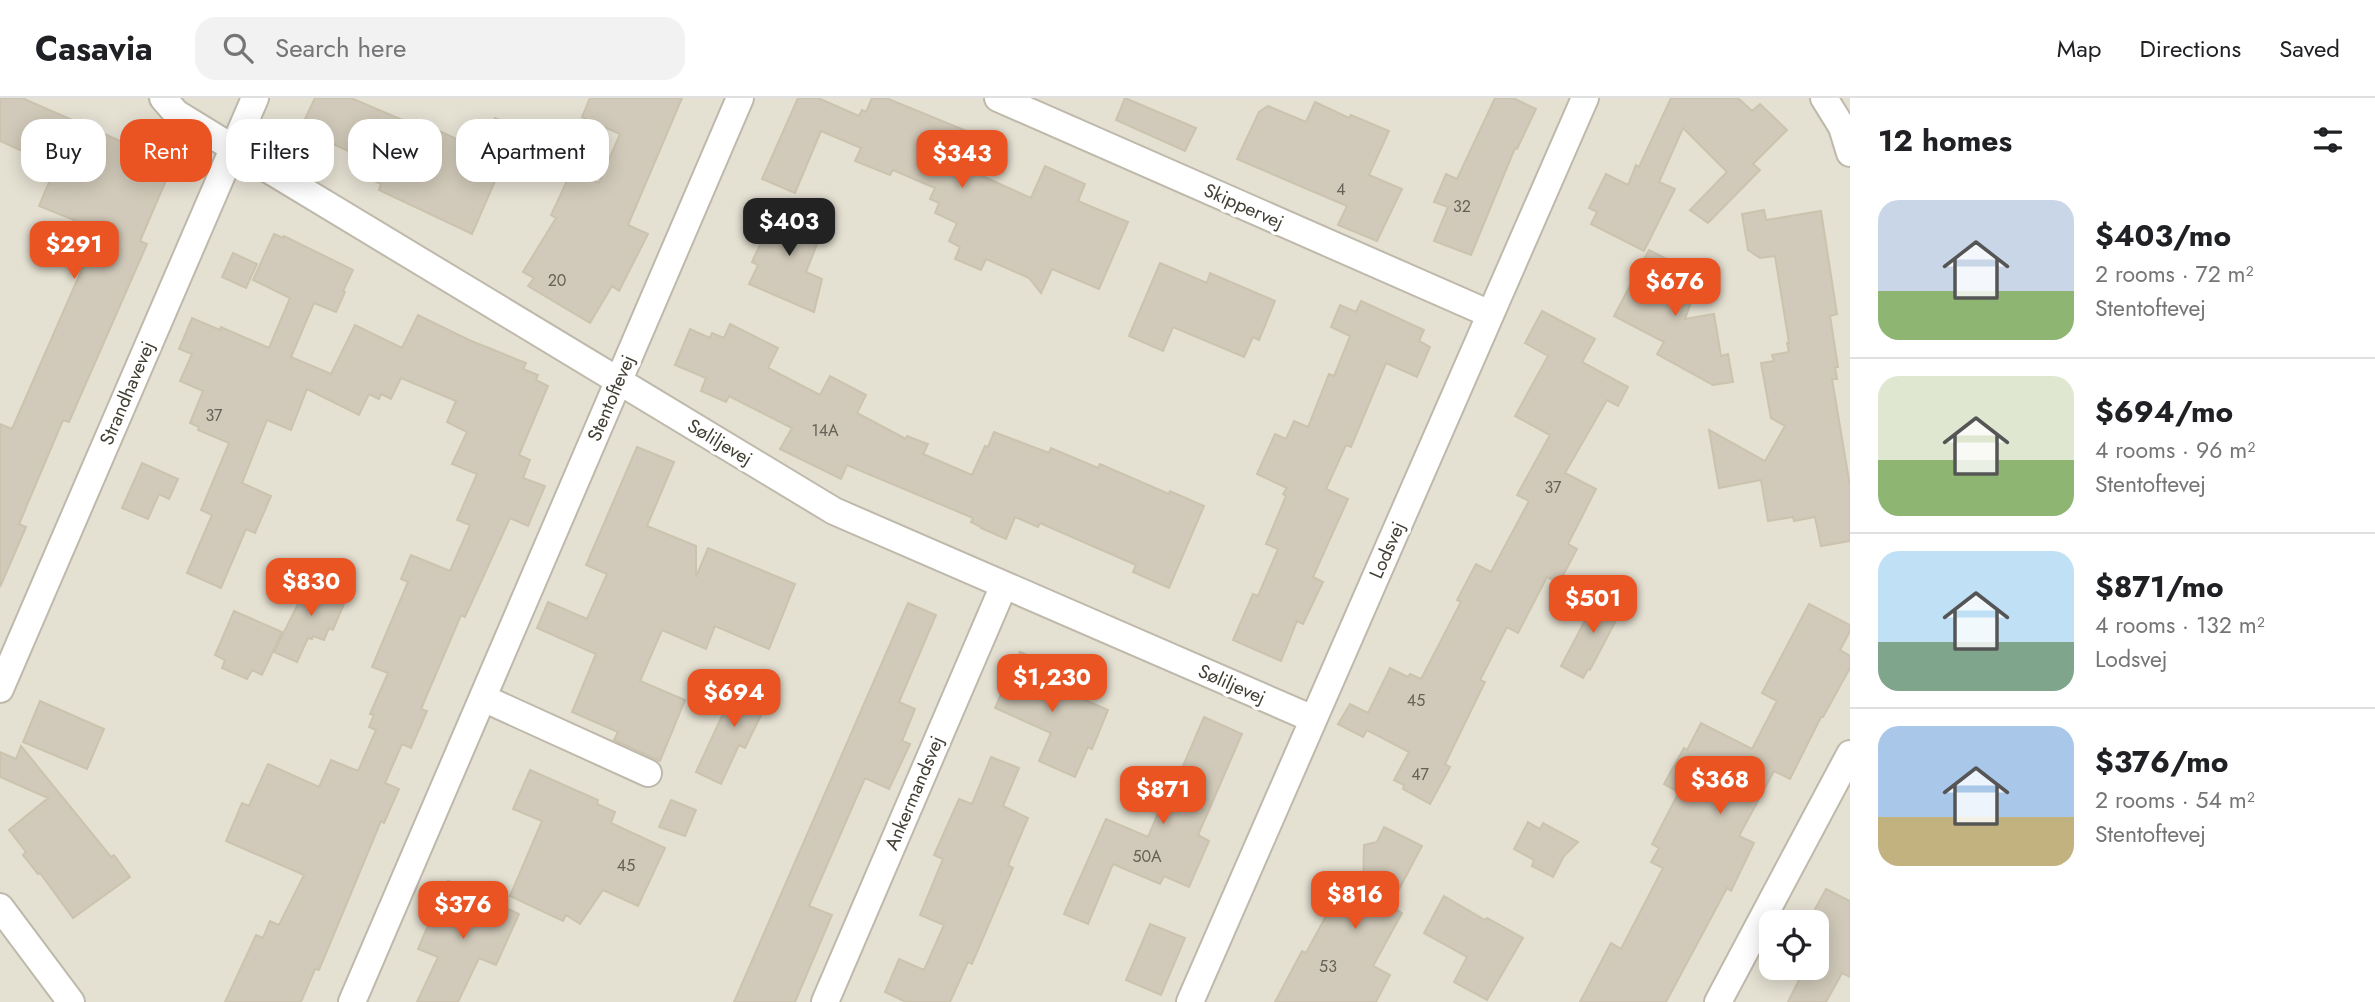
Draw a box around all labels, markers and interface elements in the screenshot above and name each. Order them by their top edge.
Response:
search box [195,17,685,80]
text: Casavia [35,25,153,72]
icon: search [219,29,257,67]
text: Search here [275,29,406,67]
text: Map [2057,31,2102,66]
text: Directions [2140,31,2241,66]
text: Saved [2279,31,2340,66]
chip: Buy [21,119,106,182]
chip: Rent [120,119,212,182]
chip: Filters [226,119,334,182]
chip: New [348,119,442,182]
chip: Apartment [456,119,609,182]
text: 12 homes [1878,119,2012,162]
icon: filters [2309,121,2347,159]
pin: $343 [921,130,1003,190]
text: $343 [933,136,991,170]
street label: Skippervej [1200,176,1288,236]
house number: 4 [1336,178,1346,201]
house number: 32 [1453,195,1471,218]
pin: $403 [748,198,830,258]
text: $403 [759,204,819,238]
text: $403/mo [2095,214,2231,257]
pin: $291 [33,222,115,281]
text: $291 [46,227,102,261]
icon: home [1934,228,2018,312]
text: 2 rooms · 72 m² [2095,257,2254,291]
pin: $676 [1634,258,1716,318]
text: $676 [1646,264,1704,298]
house number: 20 [548,269,566,292]
text: Stentoftevej [2095,291,2206,325]
street label: Strandhavevej [93,337,161,449]
street label: Stentoftevej [581,350,641,446]
text: $694/mo [2095,390,2233,433]
house number: 37 [206,404,223,427]
icon: home [1934,404,2018,488]
street label: Søliljevej [682,412,758,472]
house number: 14A [811,419,839,442]
text: 4 rooms · 96 m² [2095,433,2255,467]
text: Stentoftevej [2095,467,2206,501]
house number: 37 [1545,476,1562,499]
street label: Lodsvej [1362,517,1412,583]
pin: $830 [270,559,352,618]
text: $830 [282,564,340,598]
text: $871/mo [2095,565,2224,608]
pin: $501 [1552,575,1634,635]
icon: home [1934,579,2018,663]
text: $501 [1565,581,1621,615]
text: 4 rooms · 132 m² [2095,608,2265,642]
text: Lodsvej [2095,642,2168,676]
pin: $1,230 [995,654,1109,714]
street label: Søliljevej [1194,657,1270,711]
text: $1,230 [1013,660,1091,694]
pin: $694 [693,670,775,729]
text: $694 [703,675,765,709]
house number: 45 [1407,689,1425,712]
street label: Ankermandsvej [878,732,950,854]
text: $376/mo [2095,740,2228,783]
icon: home [1934,754,2018,838]
pin: $368 [1679,756,1761,816]
text: $368 [1691,762,1749,796]
house number: 47 [1411,763,1429,786]
pin: $871 [1122,766,1204,826]
text: $871 [1136,772,1190,806]
text: 2 rooms · 54 m² [2095,783,2255,817]
text: Stentoftevej [2095,817,2206,851]
house number: 50A [1132,845,1162,868]
house number: 45 [617,854,635,877]
pin: $816 [1314,872,1396,931]
text: $816 [1327,877,1383,911]
pin: $376 [422,882,504,941]
text: $376 [434,887,492,921]
map controls [1759,910,1829,980]
button: locate [1759,910,1829,980]
house number: 53 [1319,955,1337,978]

